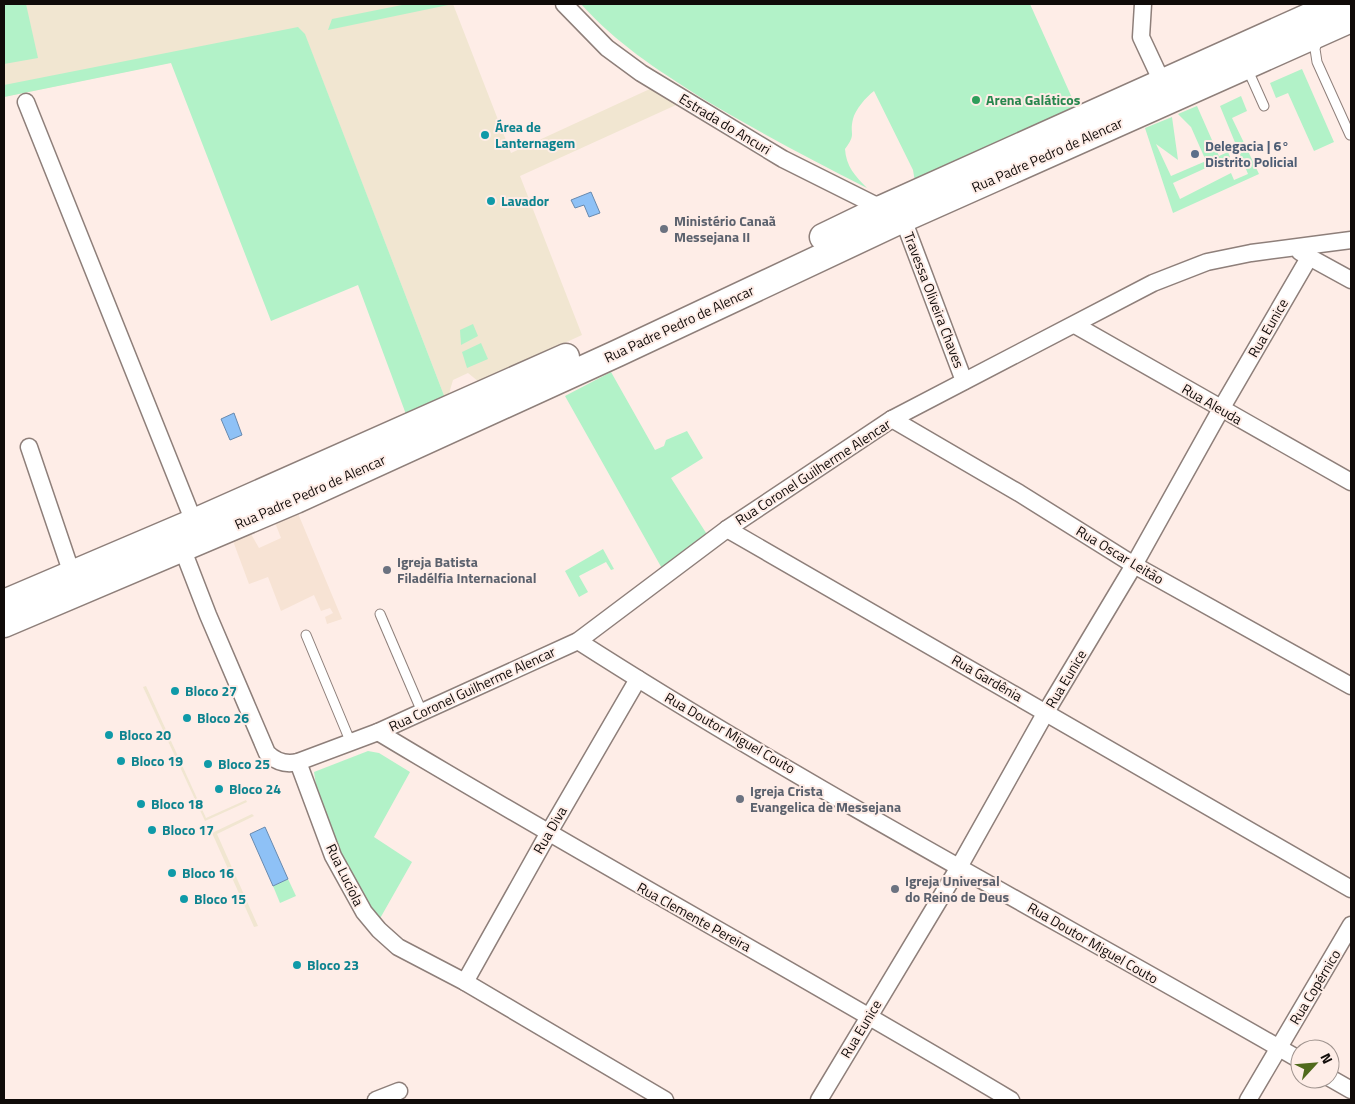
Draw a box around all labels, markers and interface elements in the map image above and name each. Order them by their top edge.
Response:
street label: Estrada do Ancuri [675,88,775,159]
place label: Arena Galáticos [986,89,1081,110]
marker: Arena Galáticos [970,94,982,106]
street label: Rua Padre Pedro de Alencar [968,112,1126,197]
place label: Área de Lanternagem [495,116,575,153]
marker: Área de Lanternagem [479,129,491,141]
place label: Delegacia | 6° Distrito Policial [1205,135,1298,172]
marker: Delegacia | 6° Distrito Policial [1189,148,1201,160]
place label: Lavador [501,190,549,211]
marker: Lavador [485,195,497,207]
place label: Ministério Canaã Messejana II [674,210,776,247]
marker: Ministério Canaã Messejana II [658,223,670,235]
street label: Travessa Oliveira Chaves [899,229,970,371]
street label: Rua Padre Pedro de Alencar [600,279,757,368]
street label: Rua Eunice [1242,294,1293,361]
street label: Rua Aleuda [1178,378,1246,429]
street label: Rua Coronel Guilherme Alencar [731,413,895,530]
street label: Rua Padre Pedro de Alencar [231,449,389,534]
street label: Rua Oscar Leitão [1072,520,1168,589]
place label: Igreja Batista Filadélfia Internacional [397,551,537,588]
marker: Igreja Batista Filadélfia Internacional [381,564,393,576]
street label: Rua Coronel Guilherme Alencar [385,641,559,736]
street label: Rua Eunice [1040,646,1091,712]
street label: Rua Gardênia [948,649,1026,706]
place label: Bloco 27 [185,680,237,701]
marker: Bloco 27 [169,685,181,697]
street label: Rua Doutor Miguel Couto [661,687,799,779]
place label: Bloco 26 [197,707,249,728]
marker: Bloco 26 [181,712,193,724]
place label: Bloco 20 [119,724,171,745]
marker: Bloco 20 [103,729,115,741]
place label: Bloco 19 [131,750,183,771]
place label: Bloco 25 [218,753,270,774]
marker: Bloco 19 [115,755,127,767]
marker: Bloco 25 [202,758,214,770]
place label: Bloco 24 [229,778,281,799]
place label: Igreja Crista Evangelica de Messejana [750,780,901,817]
marker: Bloco 24 [213,783,225,795]
place label: Bloco 18 [151,793,203,814]
marker: Igreja Crista Evangelica de Messejana [734,793,746,805]
marker: Bloco 18 [135,798,147,810]
street label: Rua Diva [528,802,572,857]
place label: Bloco 17 [162,819,214,840]
marker: Bloco 17 [146,824,158,836]
street label: Rua Lucíola [321,840,370,909]
place label: Bloco 16 [182,862,234,883]
marker: Bloco 16 [166,867,178,879]
place label: Igreja Universal do Reino de Deus [905,870,1010,907]
street label: Rua Clemente Pereira [633,877,755,957]
marker: Igreja Universal do Reino de Deus [889,883,901,895]
place label: Bloco 15 [194,888,246,909]
marker: Bloco 15 [178,893,190,905]
street label: Rua Doutor Miguel Couto [1024,897,1162,989]
street label: Rua Copérnico [1284,945,1345,1028]
place label: Bloco 23 [307,954,359,975]
marker: Bloco 23 [291,959,303,971]
street label: Rua Eunice [835,996,886,1062]
north arrow [1290,1039,1340,1089]
text: N [1316,1049,1339,1067]

